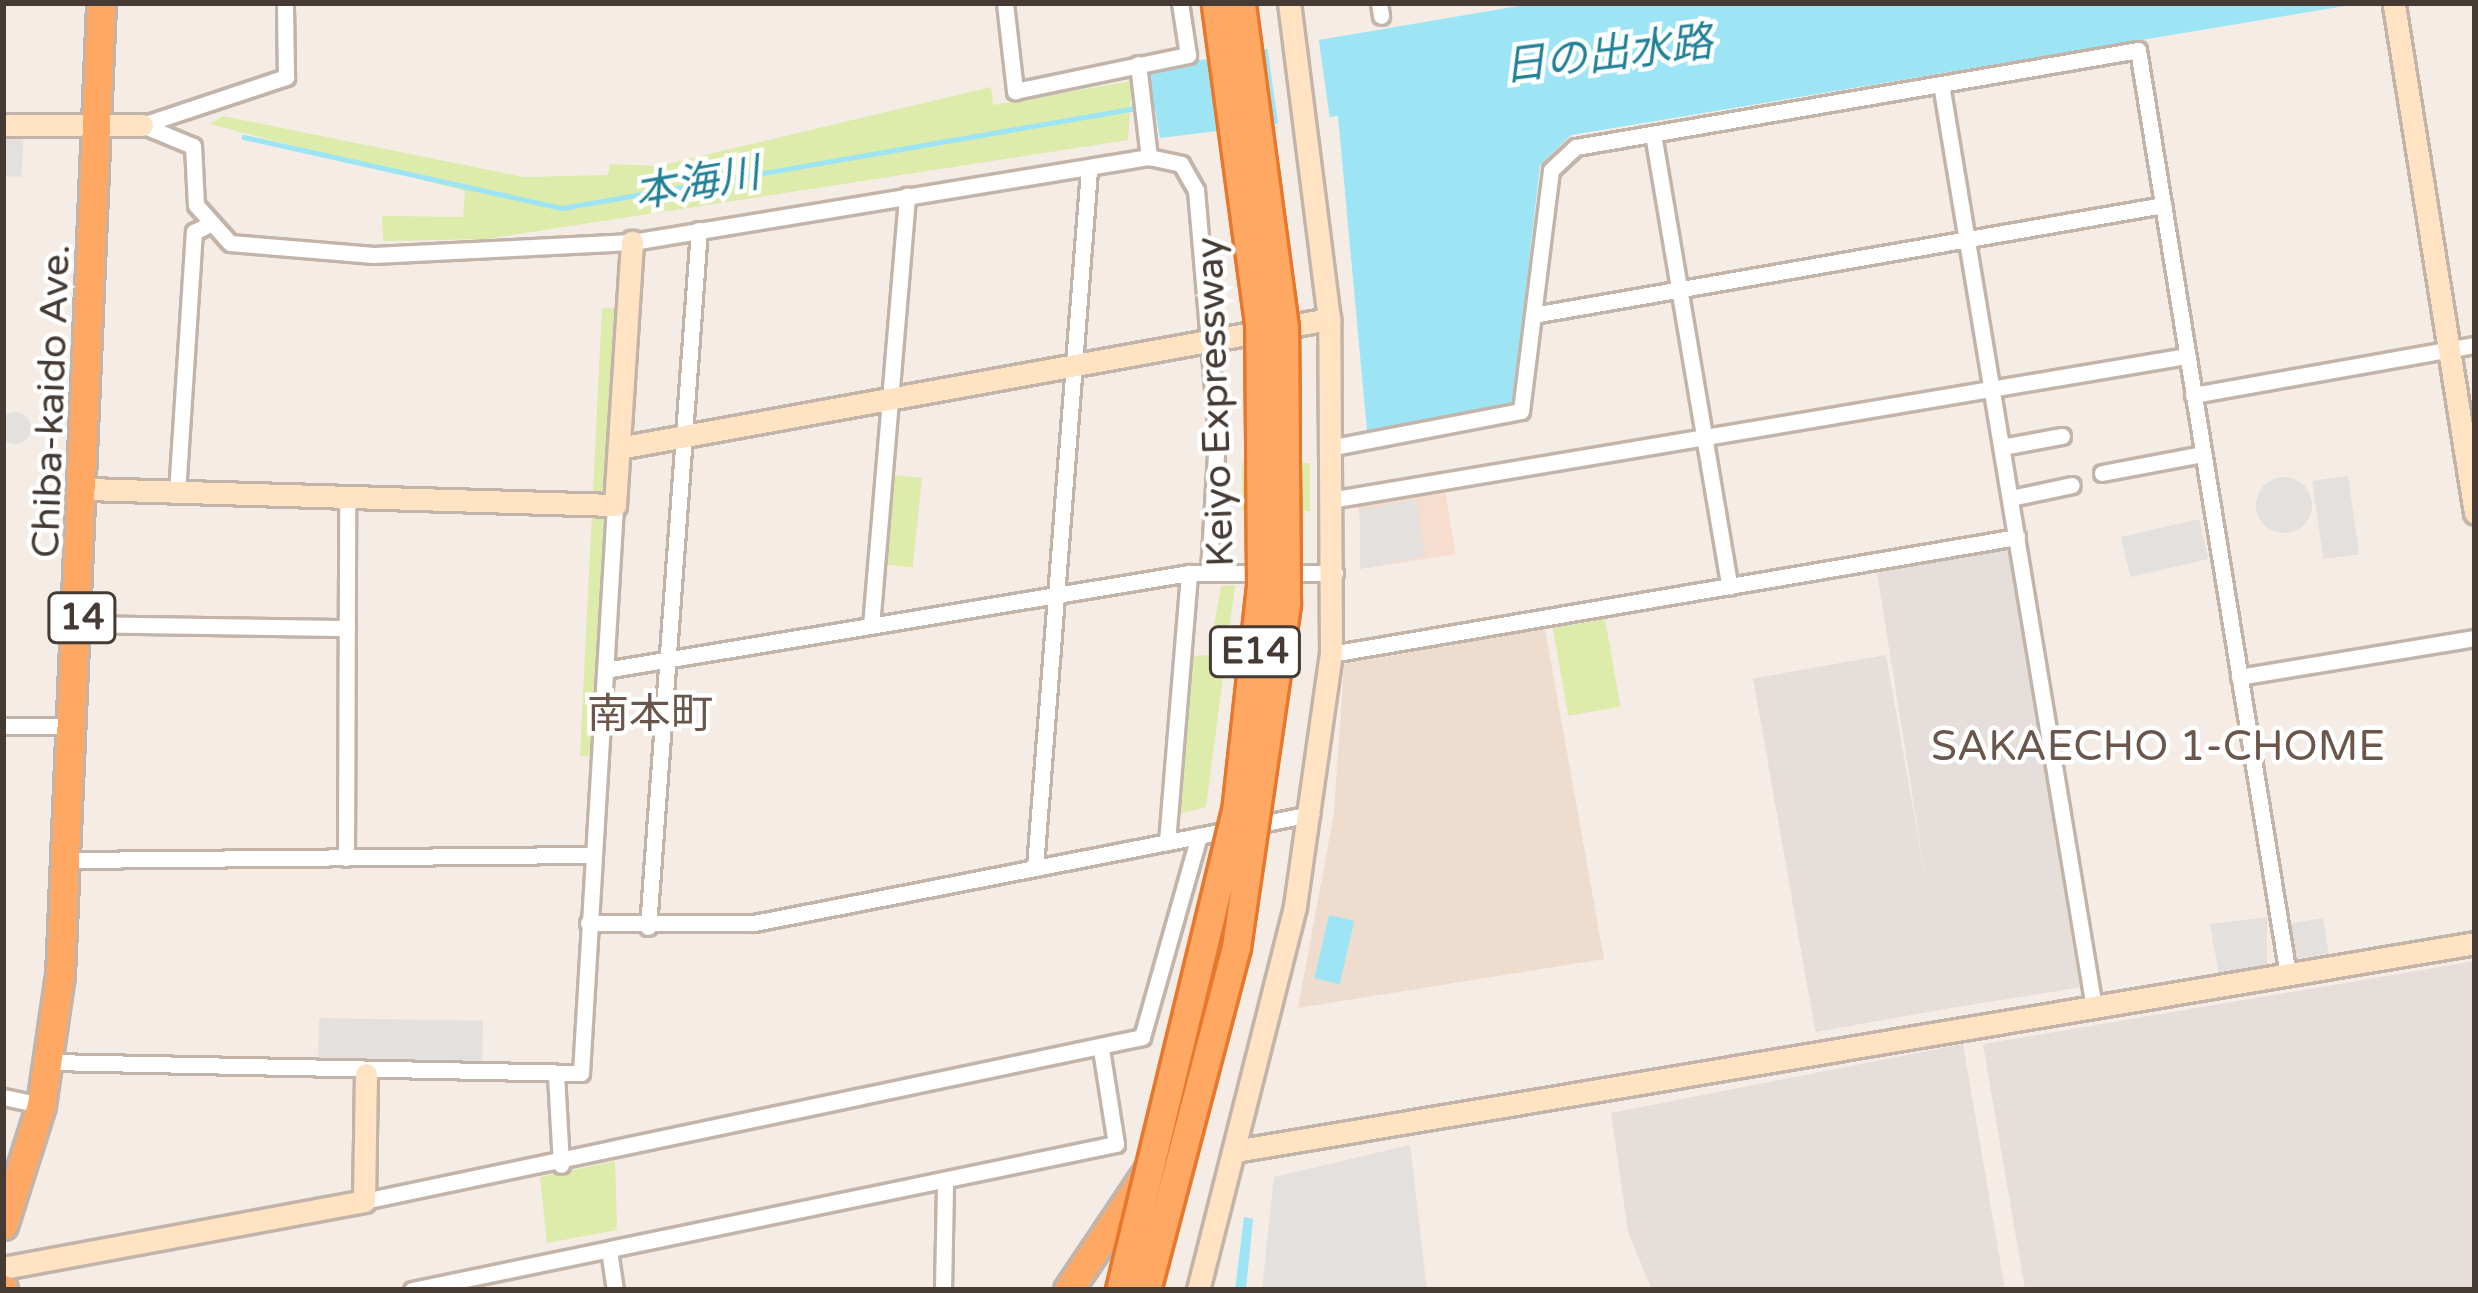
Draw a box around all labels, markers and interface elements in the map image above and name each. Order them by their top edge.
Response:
water label: 日の出水路 [1501,17,1715,93]
water label: 本海川 [631,148,763,220]
street label: Keiyo Expressway [1187,236,1245,568]
street label: Chiba-kaido Ave. [23,243,81,559]
road number: 14 [46,588,118,648]
road number: E14 [1207,622,1303,682]
district label: 南本町 [587,690,713,740]
district label: SAKAECHO 1-CHOME [1907,722,2409,772]

